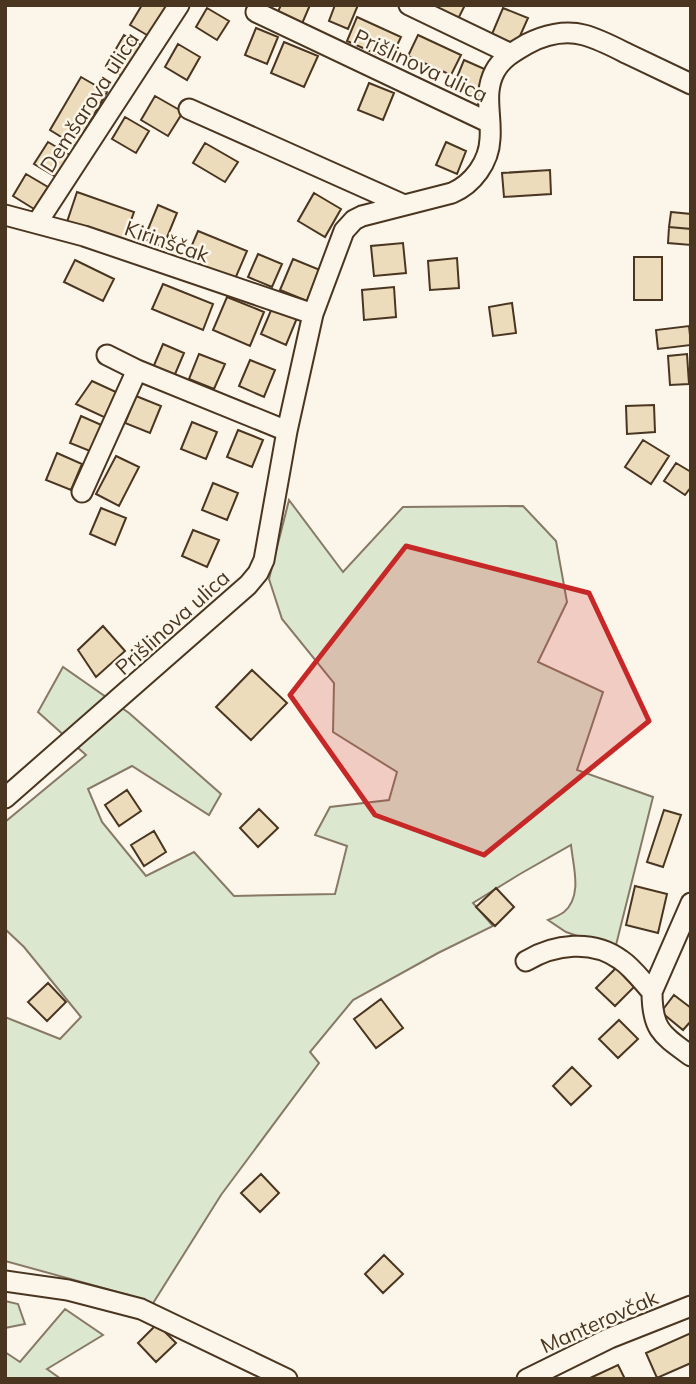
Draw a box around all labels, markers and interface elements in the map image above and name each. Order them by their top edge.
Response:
street label: Prišlinova ulica [350,23,492,107]
street label: Demšarova ulica [34,27,144,177]
street label: Kirinščak [121,214,213,268]
street label: Prišlinova ulica [110,564,234,680]
street label: Manterovčak [536,1283,662,1358]

